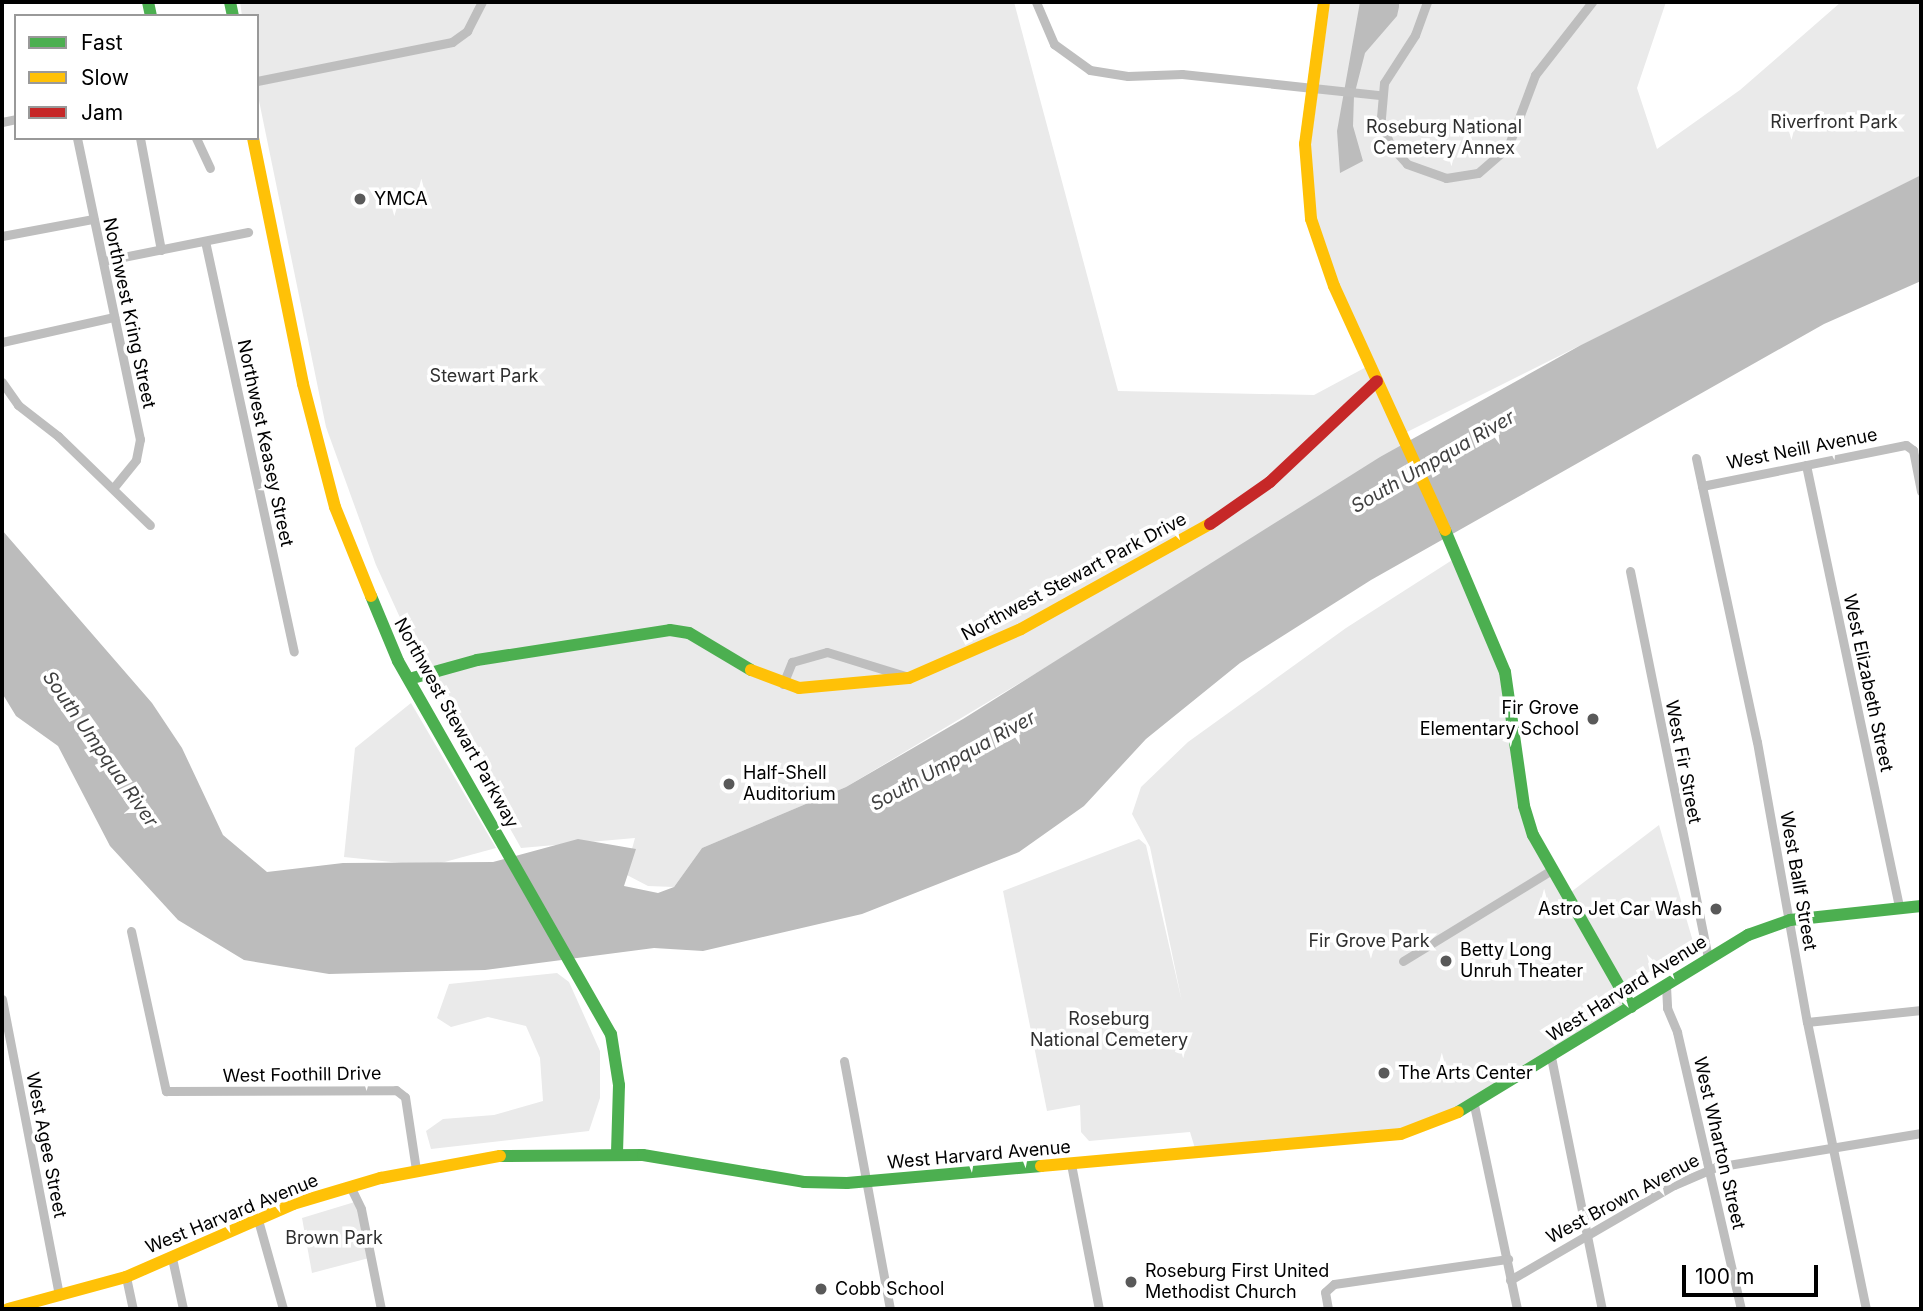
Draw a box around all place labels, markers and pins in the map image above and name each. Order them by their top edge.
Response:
place label: YMCA [374,188,428,210]
marker: YMCA [352,191,368,207]
place label: Fir Grove Elementary School [1420,698,1579,740]
marker: Fir Grove Elementary School [1585,711,1601,727]
place label: Half-Shell Auditorium [743,763,836,806]
marker: Half-Shell Auditorium [721,776,737,792]
place label: Astro Jet Car Wash [1538,898,1702,920]
marker: Astro Jet Car Wash [1708,901,1724,917]
place label: Betty Long Unruh Theater [1460,940,1583,982]
marker: Betty Long Unruh Theater [1438,953,1454,969]
place label: The Arts Center [1398,1062,1533,1084]
marker: The Arts Center [1376,1065,1392,1081]
place label: Roseburg First United Methodist Church [1145,1261,1329,1304]
marker: Roseburg First United Methodist Church [1123,1274,1139,1290]
place label: Cobb School [835,1278,944,1300]
marker: Cobb School [813,1281,829,1297]

